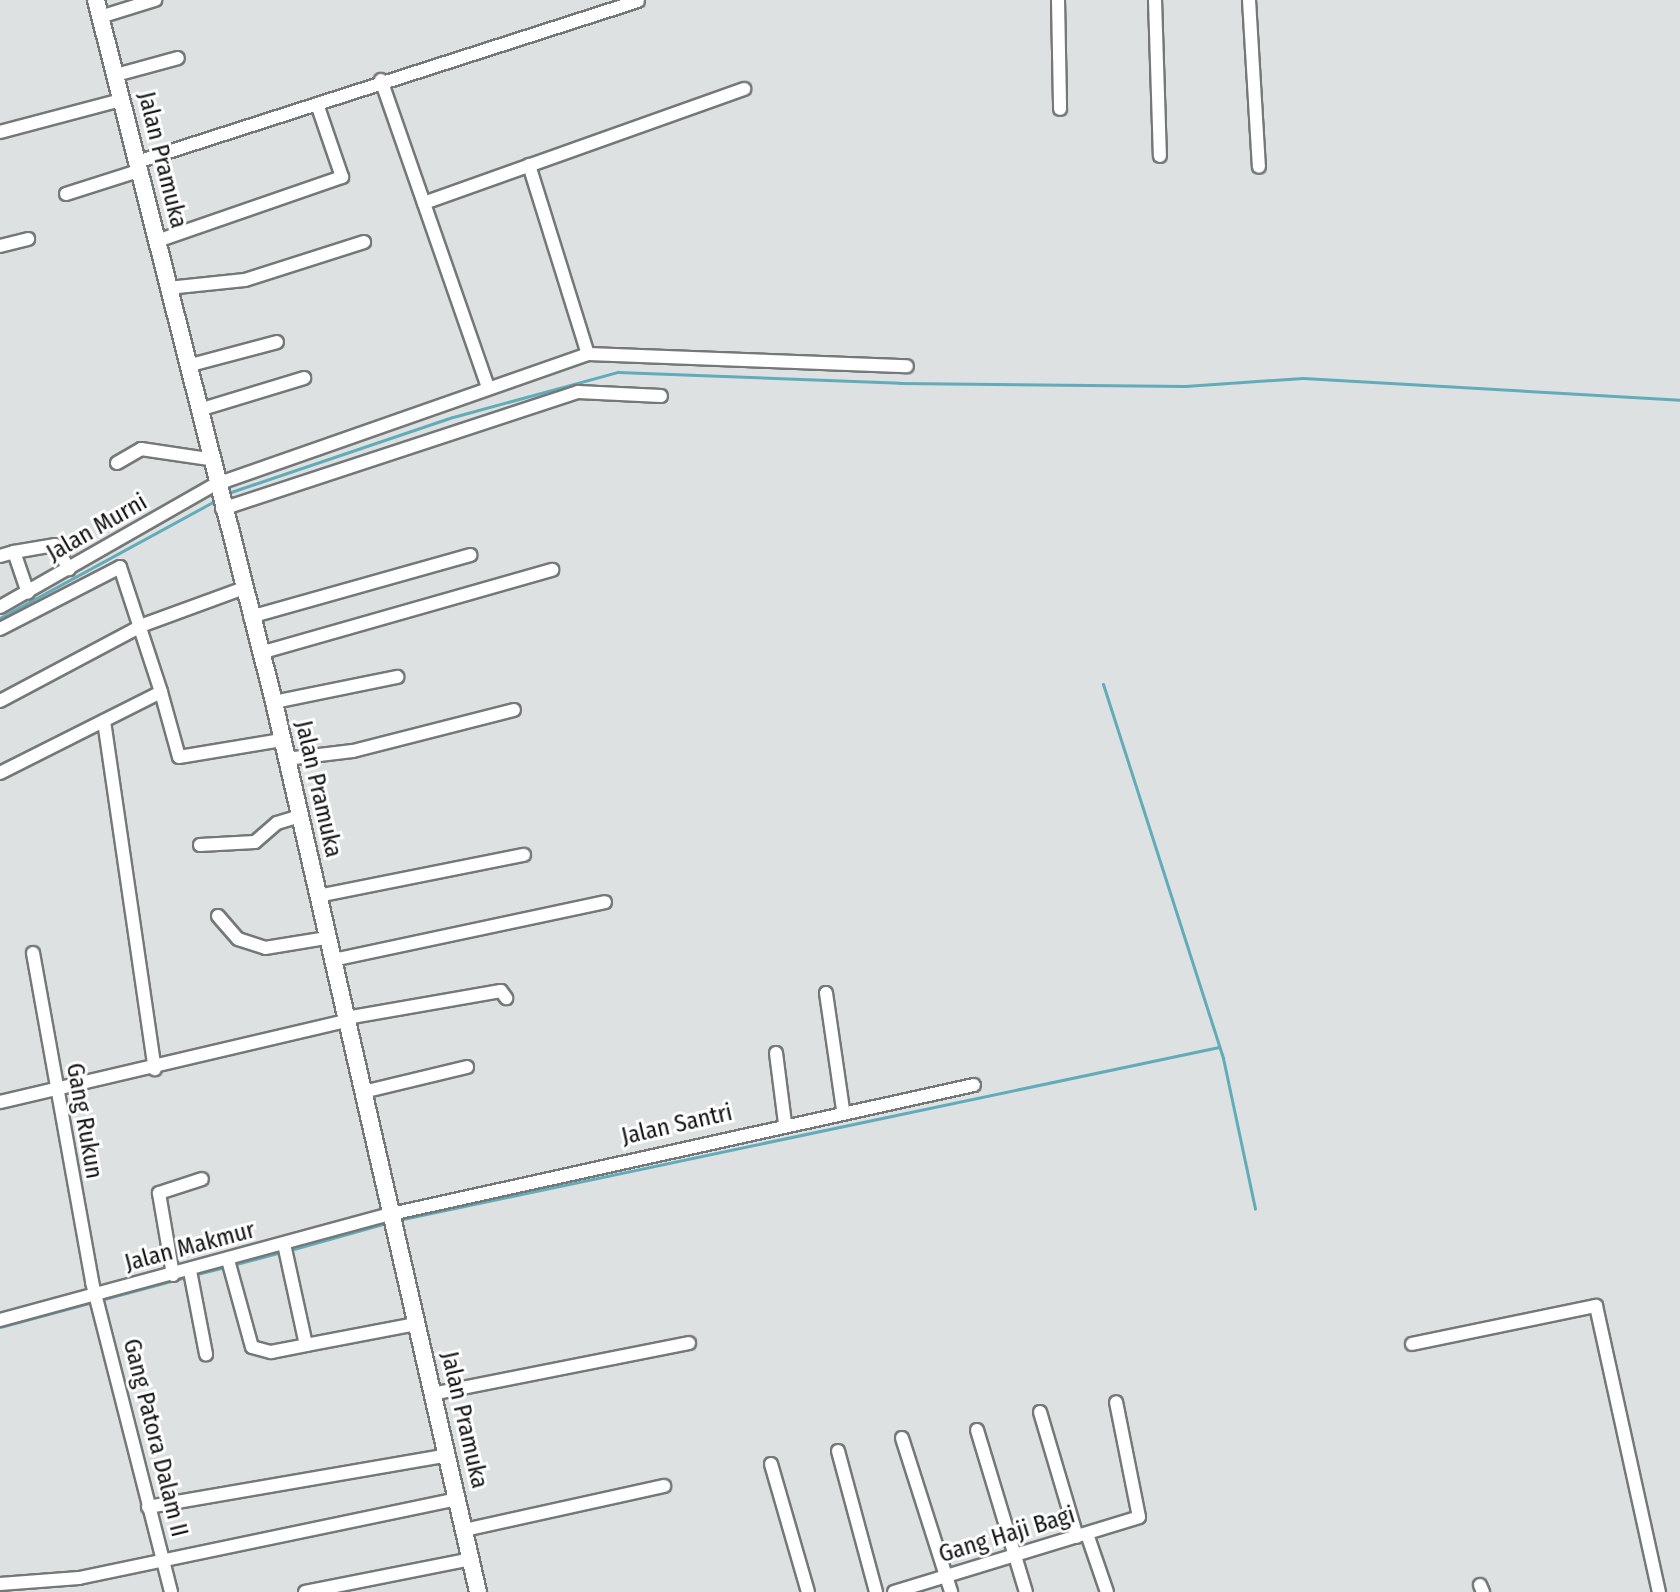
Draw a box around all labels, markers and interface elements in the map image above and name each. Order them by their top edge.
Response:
street label: Jalan Pramuka [131,89,193,231]
street label: Jalan Murni [42,488,152,568]
street label: Jalan Pramuka [288,718,348,860]
street label: Gang Rukun [60,1061,108,1181]
street label: Jalan Santri [619,1098,735,1152]
street label: Jalan Makmur [122,1216,258,1278]
street label: Gang Patora Dalam II [116,1336,194,1540]
street label: Jalan Pramuka [434,1349,494,1491]
street label: Gang Haji Bagi [935,1501,1079,1569]

